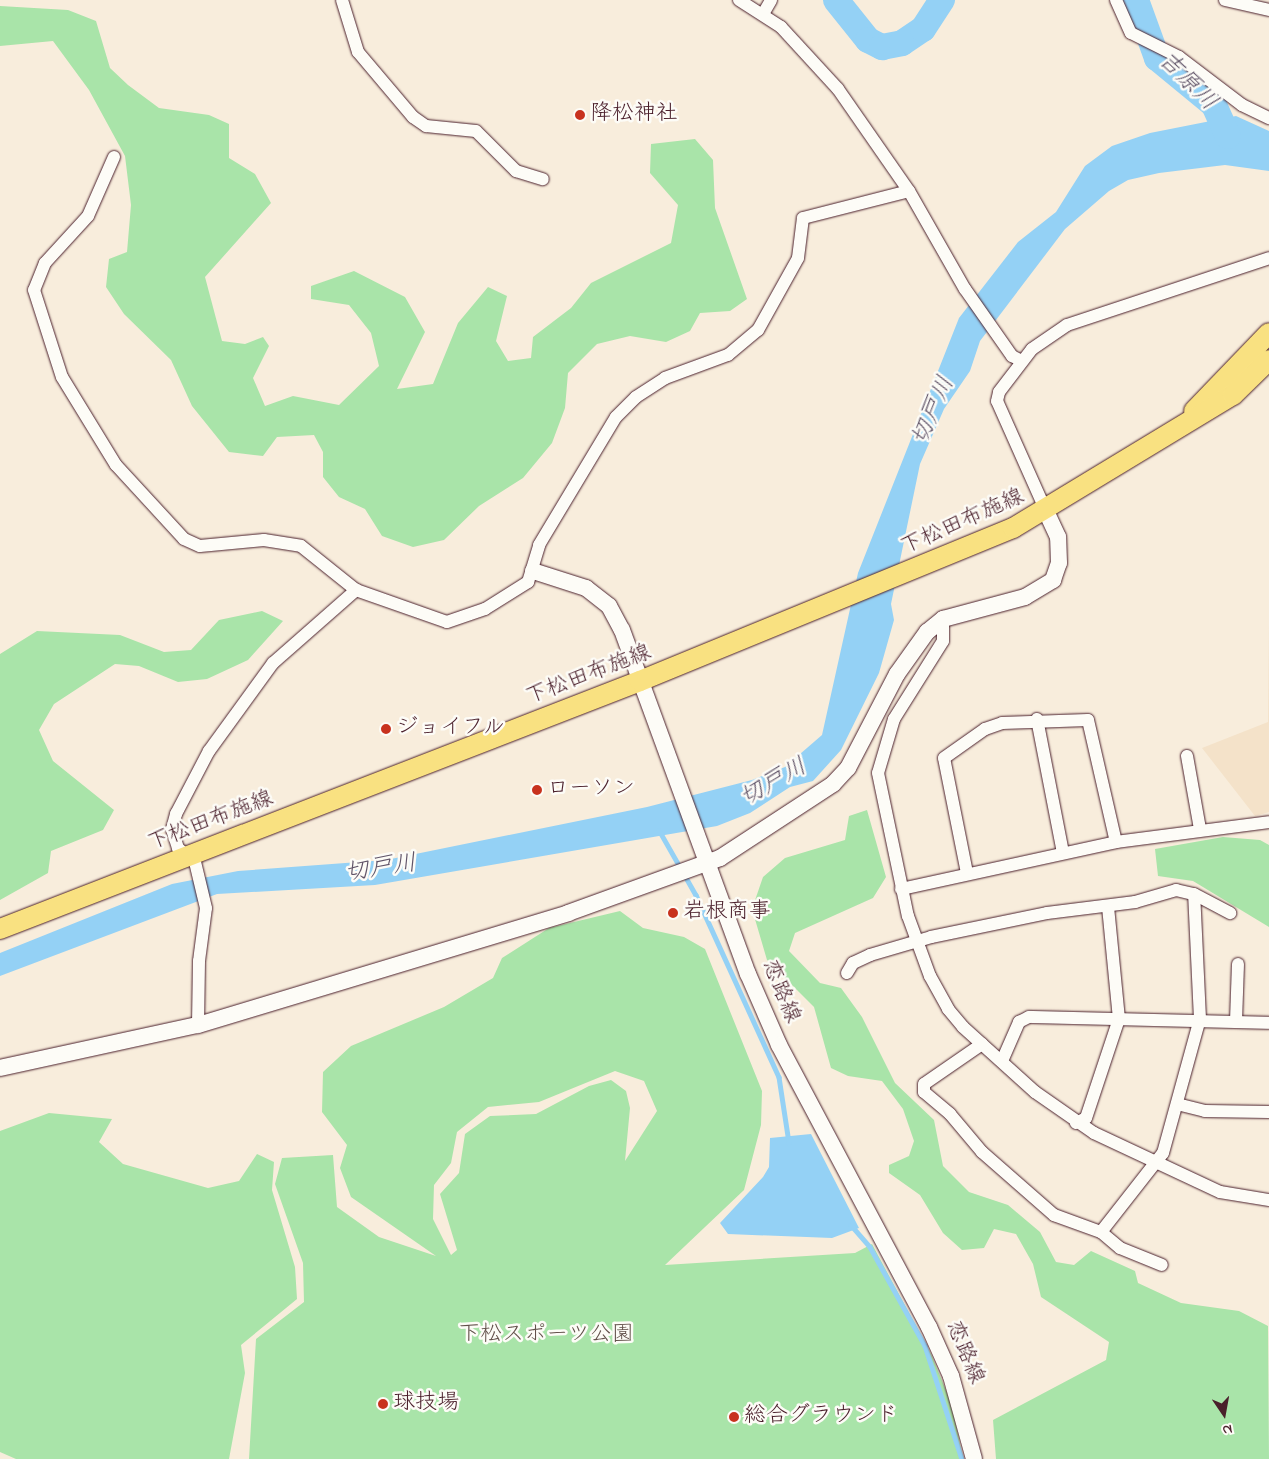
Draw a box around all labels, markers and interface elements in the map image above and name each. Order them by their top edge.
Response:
water label: 吉原川 [1151,46,1223,118]
place label: 降松神社 [590,102,678,128]
marker: 降松神社 [574,109,586,121]
water label: 切戸川 [906,372,962,450]
street label: 下松田布施線 [897,484,1029,562]
street label: 下松田布施線 [523,640,655,712]
place label: ジョイフル [396,716,506,742]
marker: ジョイフル [380,723,392,735]
water label: 切戸川 [736,753,812,813]
place label: ローソン [547,777,635,803]
marker: ローソン [531,784,543,796]
street label: 下松田布施線 [145,786,277,858]
water label: 切戸川 [343,850,419,888]
place label: 岩根商事 [683,900,771,926]
marker: 岩根商事 [667,907,679,919]
street label: 恋路線 [755,956,805,1028]
street label: 恋路線 [939,1317,989,1389]
park label: 下松スポーツ公園 [458,1323,634,1349]
north arrow [1199,1389,1249,1439]
place label: 球技場 [393,1391,459,1417]
marker: 球技場 [377,1398,389,1410]
place label: 総合グラウンド [744,1404,898,1430]
marker: 総合グラウンド [728,1411,740,1423]
text: N [1220,1418,1234,1440]

